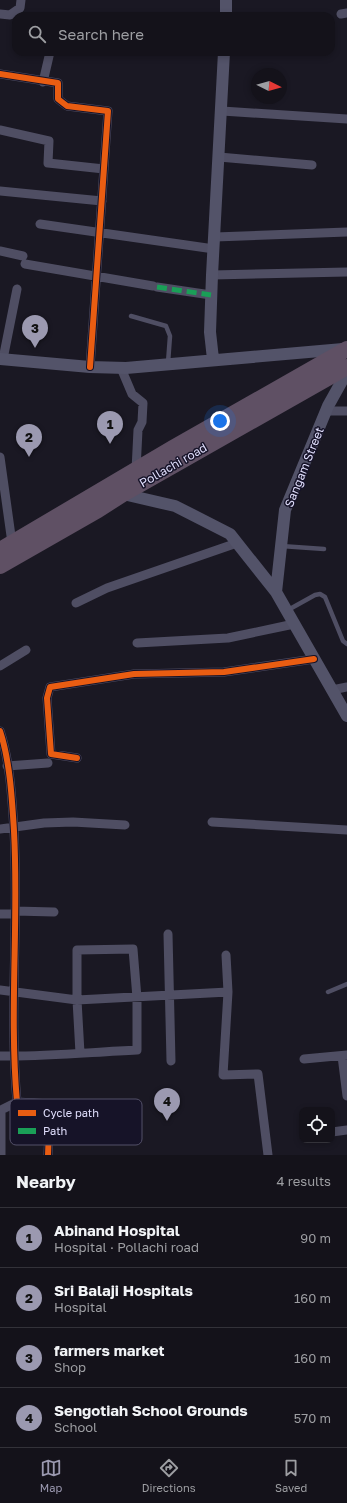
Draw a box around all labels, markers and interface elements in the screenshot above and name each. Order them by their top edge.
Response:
search box [12,12,335,56]
icon: search [26,23,48,45]
text: Search here [58,25,144,43]
north arrow [251,68,287,104]
pin: 3 [22,315,48,348]
pin: 1 [97,411,123,444]
your location [210,411,230,431]
pin: 2 [16,424,42,457]
street label: Sangam Street [281,425,327,509]
street label: Pollachi road [137,440,209,490]
pin: 4 [154,1088,180,1121]
legend [10,1099,142,1145]
text: Cycle path [43,1106,99,1119]
map controls [299,1107,335,1143]
button: locate [299,1107,335,1143]
text: Path [43,1124,67,1137]
text: Nearby [16,1171,76,1192]
text: 4 results [277,1173,331,1189]
text: Abinand Hospital [54,1221,180,1239]
text: 1 [26,1230,32,1246]
text: 90 m [300,1230,331,1246]
text: Hospital · Pollachi road [54,1239,199,1255]
text: Sri Balaji Hospitals [54,1281,193,1299]
text: 2 [25,1290,33,1306]
text: 160 m [294,1290,331,1306]
text: Hospital [54,1299,107,1315]
text: farmers market [54,1341,165,1359]
text: 3 [25,1350,33,1366]
text: 160 m [294,1350,331,1366]
text: Shop [54,1359,86,1375]
text: Sengotiah School Grounds [54,1401,248,1419]
text: 4 [25,1410,33,1426]
text: 570 m [294,1410,331,1426]
text: School [54,1419,97,1435]
tab: Map [40,1457,62,1494]
tab: Directions [142,1457,196,1494]
tab: Saved [275,1457,307,1494]

